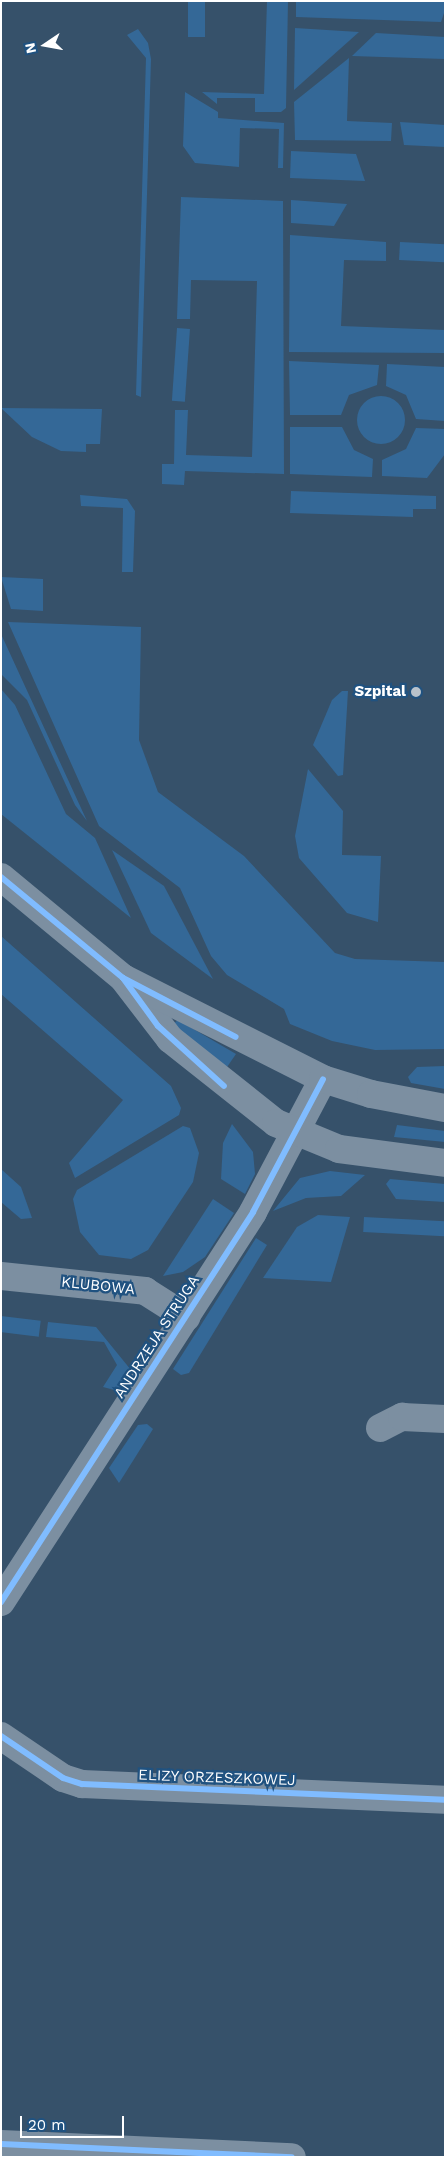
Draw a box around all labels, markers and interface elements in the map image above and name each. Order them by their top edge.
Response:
north arrow [20,20,70,70]
text: N [21,41,39,55]
place label: Szpital [355,683,406,701]
marker: Szpital [410,686,422,698]
street label: ANDRZEJA STRUGA [110,1272,204,1402]
street label: KLUBOWA [60,1273,136,1299]
street label: ELIZY ORZESZKOWEJ [138,1766,296,1790]
scale bar [22,2106,126,2138]
text: 20 m [28,2116,66,2134]

